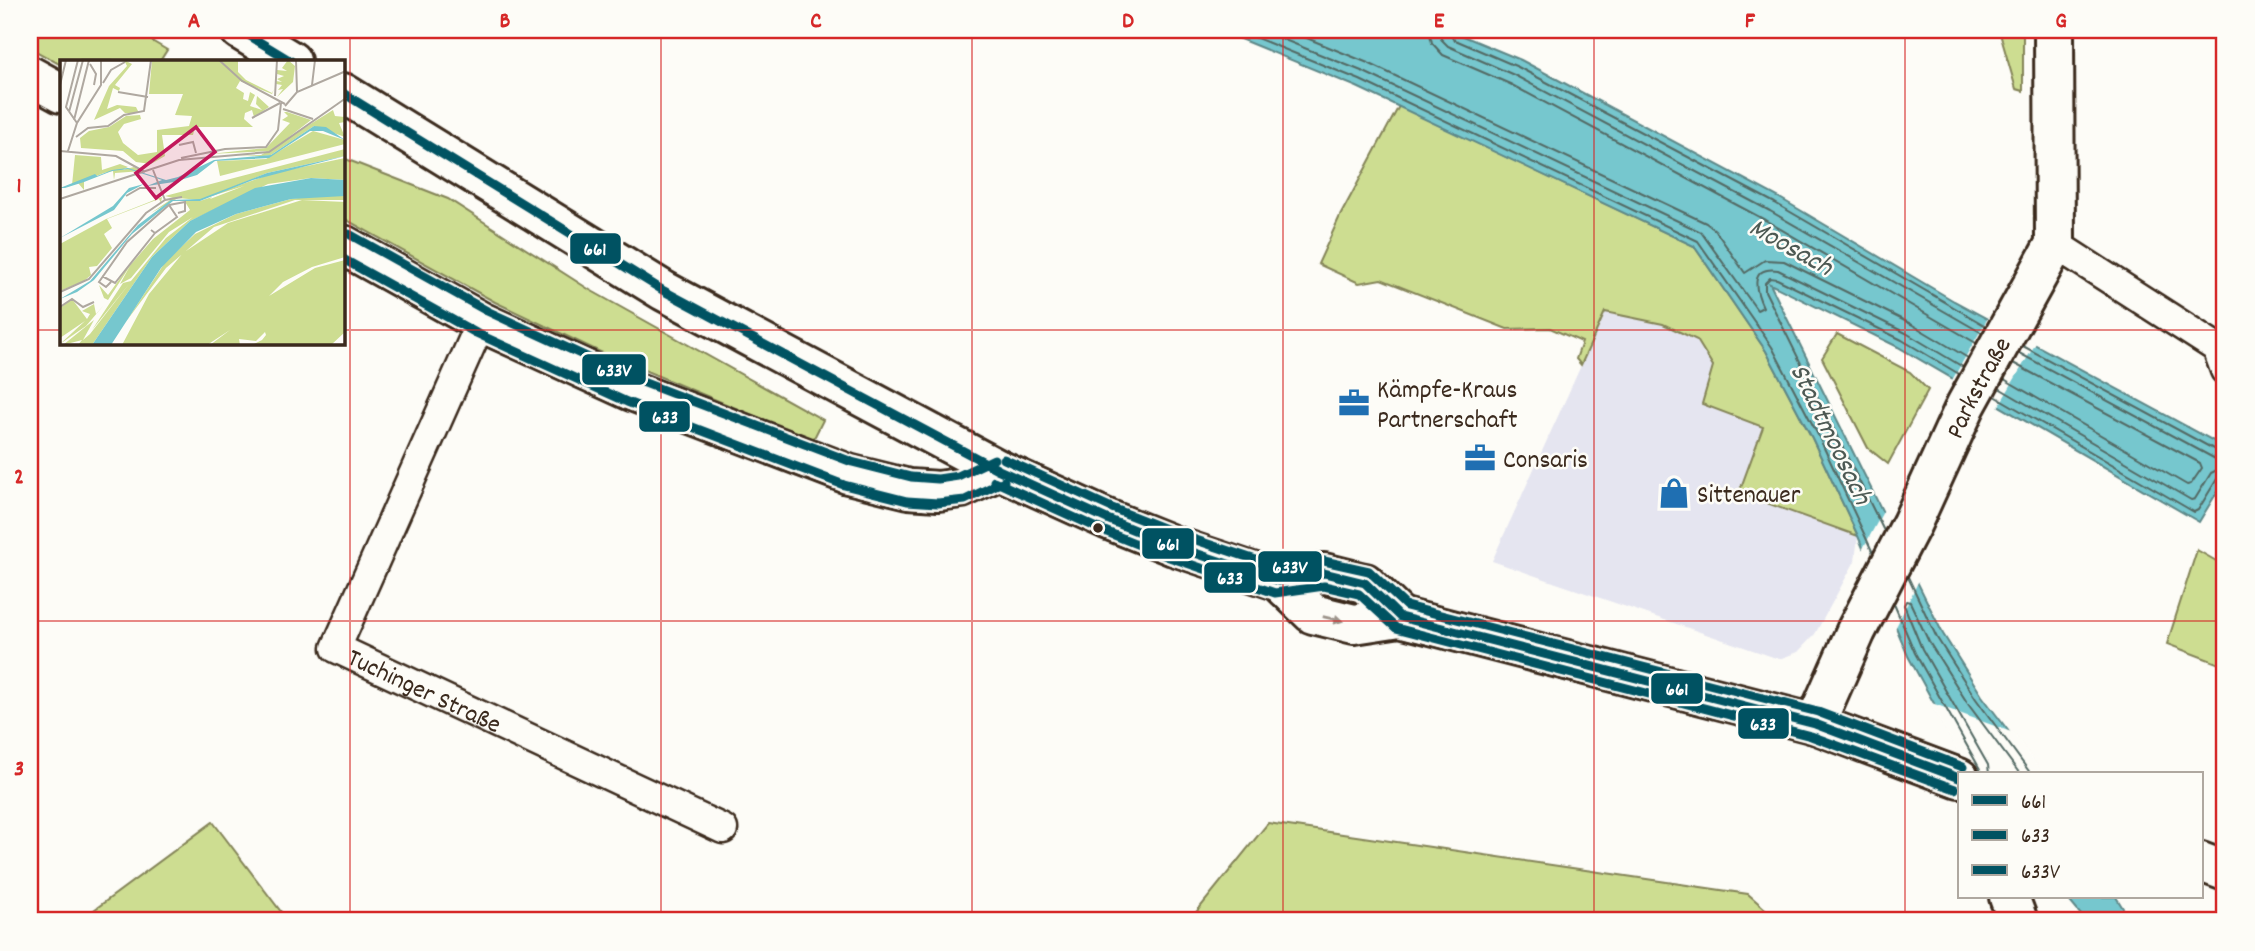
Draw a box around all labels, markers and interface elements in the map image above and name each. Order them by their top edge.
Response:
text: A [188,6,200,39]
text: B [500,6,511,39]
text: C [810,6,822,39]
text: D [1122,6,1134,39]
text: E [1434,6,1445,39]
text: F [1745,6,1756,39]
text: G [2055,6,2067,39]
inset map [60,60,345,345]
text: 1 [16,171,22,204]
water label: Moosach [1740,210,1840,289]
line badge: 661 [569,232,622,265]
text: 661 [584,238,606,265]
street label: Parkstraße [1938,331,2022,445]
line badge: 633V [581,353,647,386]
water label: Stadtmoosach [1777,358,1880,514]
text: 633V [596,359,633,386]
place label: Kämpfe-Kraus Partnerschaft [1377,373,1518,440]
office icon: Kämpfe-Kraus Partnerschaft [1337,386,1371,420]
line badge: 633 [638,400,691,433]
text: 633 [652,406,678,433]
office icon: Consaris [1463,441,1497,475]
place label: Consaris [1503,443,1588,480]
text: 2 [14,462,24,495]
shop icon: Sittenauer [1657,476,1691,510]
place label: Sittenauer [1697,478,1801,515]
unlabelled marker [1091,521,1105,535]
line badge: 661 [1141,527,1195,560]
text: 661 [1157,533,1179,560]
line badge: 633V [1257,550,1323,583]
text: 633V [1272,556,1309,583]
line badge: 633 [1203,561,1257,594]
text: 633 [1217,567,1243,594]
one-way arrow [1322,614,1344,625]
street label: Tuchinger Straße [340,641,506,745]
line badge: 661 [1650,672,1704,705]
text: 661 [1666,678,1688,705]
line badge: 633 [1737,707,1790,740]
text: 633 [1750,713,1776,740]
text: 3 [14,754,24,787]
legend [1958,772,2202,898]
text: 661 [2021,789,2046,819]
text: 633 [2021,823,2050,853]
text: 633V [2021,859,2060,889]

